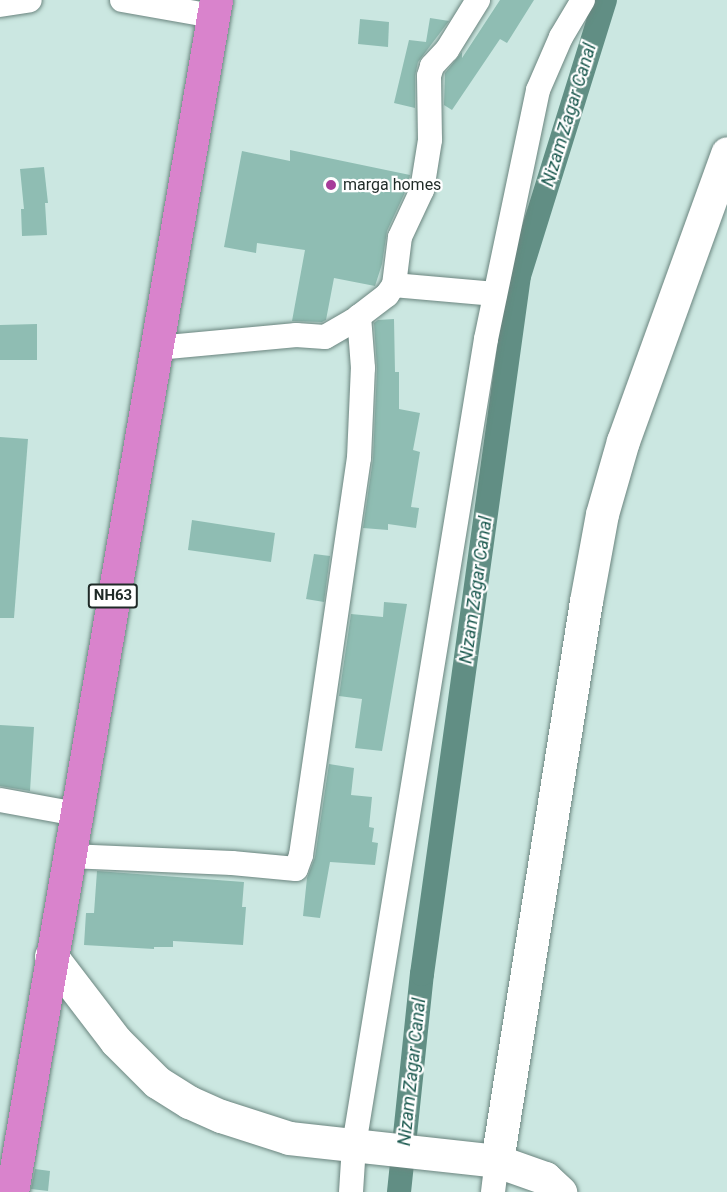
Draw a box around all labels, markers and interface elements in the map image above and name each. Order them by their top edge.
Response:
water label: Nizam Zagar Canal [537,41,601,189]
place label: marga homes [343,175,441,195]
marker: marga homes [324,178,338,192]
water label: Nizam Zagar Canal [455,515,497,665]
road number: NH63 [88,584,138,608]
water label: Nizam Zagar Canal [394,997,430,1147]

